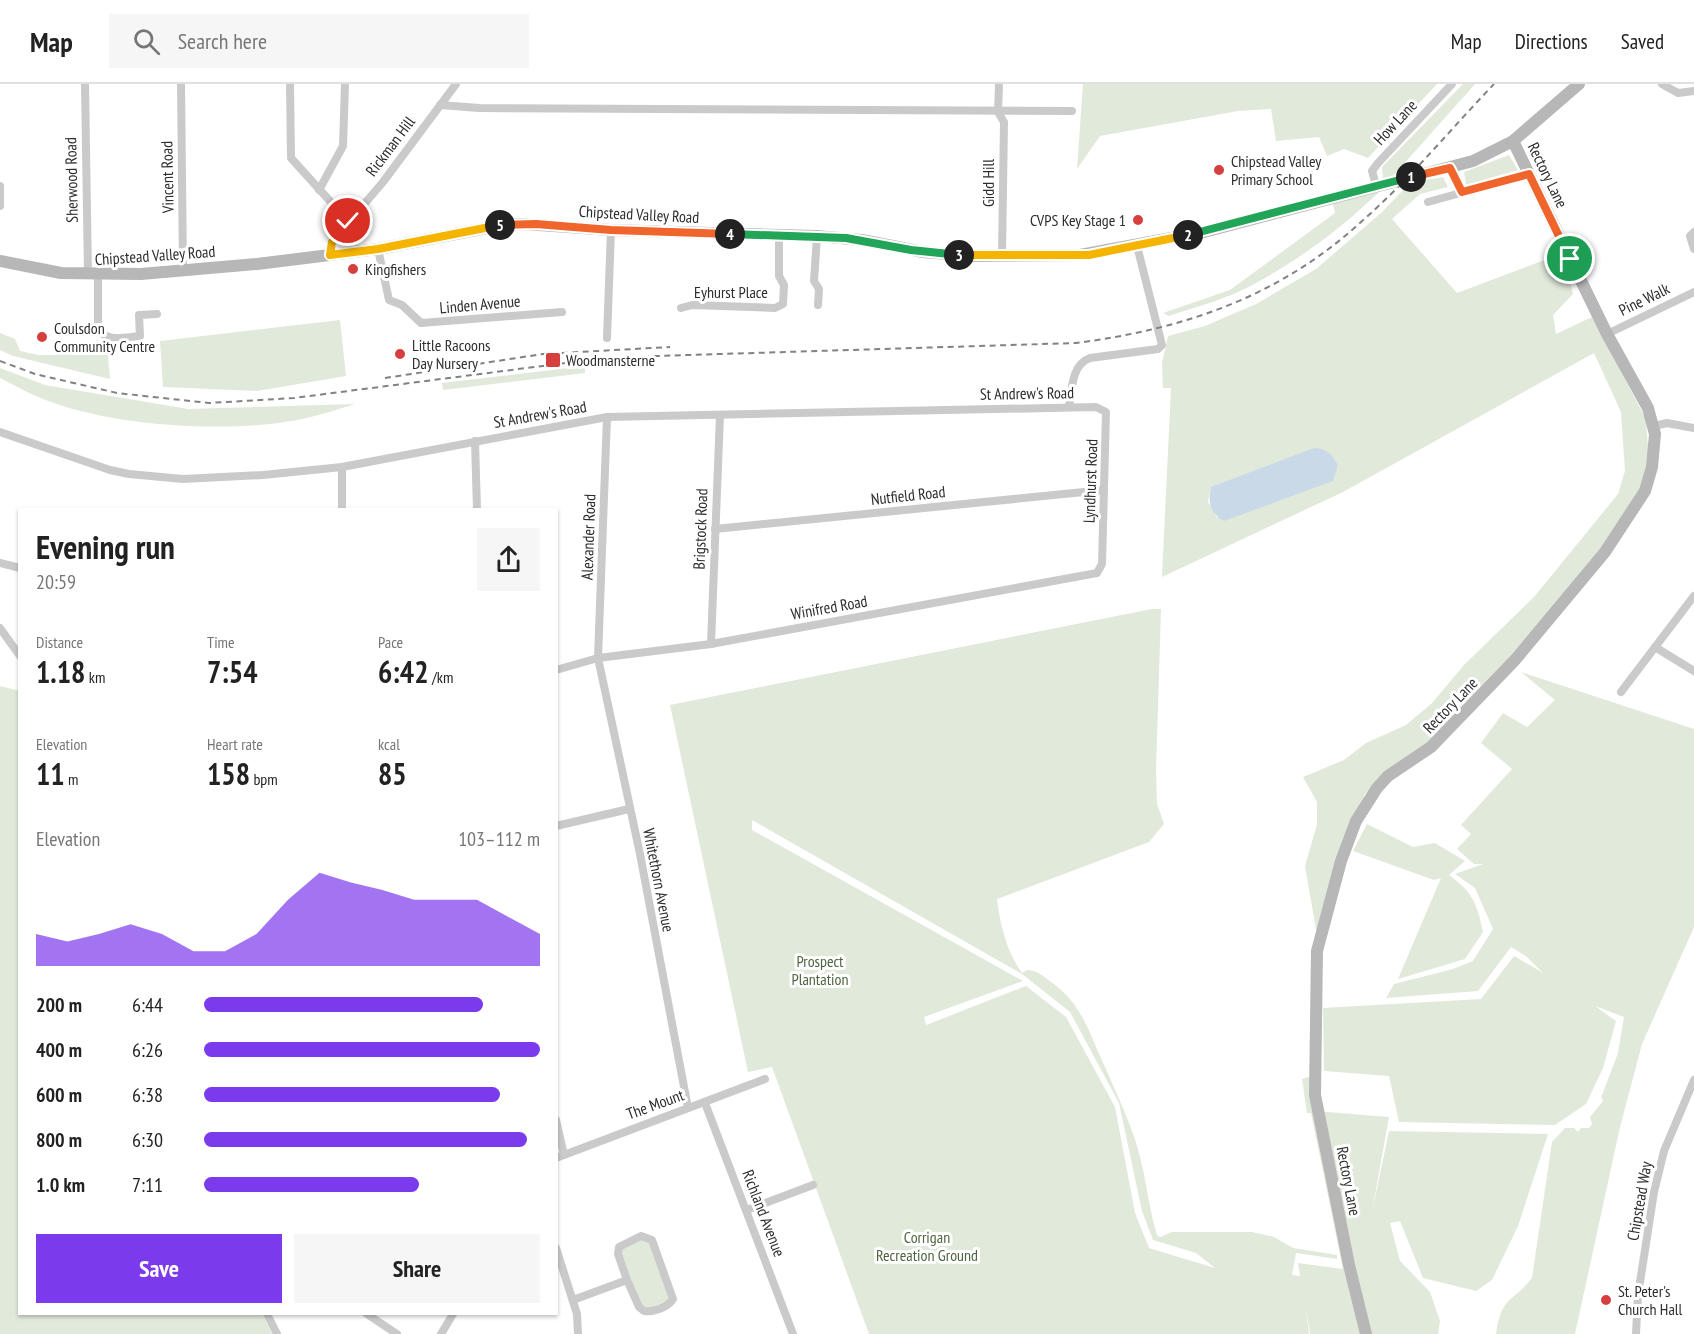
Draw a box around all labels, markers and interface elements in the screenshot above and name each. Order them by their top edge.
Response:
search box [109,14,529,68]
text: Map [30,23,73,60]
icon: search [130,25,163,58]
text: Search here [178,27,267,55]
text: Map [1451,28,1482,55]
text: Directions [1515,28,1588,55]
text: Saved [1621,28,1664,55]
street label: How Lane [1369,95,1421,149]
street label: Rickman Hill [361,112,419,180]
street label: Sherwood Road [60,137,82,223]
street label: Rectory Lane [1524,139,1572,211]
street label: Vincent Road [156,141,178,214]
place label: Chipstead Valley Primary School [1231,151,1321,189]
street label: Gidd Hill [978,159,998,207]
pin: 1 [1396,162,1426,192]
marker: Chipstead Valley Primary School [1212,163,1226,177]
text: 1 [1407,167,1415,187]
pin [322,195,373,246]
street label: Chipstead Valley Road [578,201,700,227]
icon: check [331,204,364,237]
pin: 5 [485,210,515,240]
place label: CVPS Key Stage 1 [1030,210,1126,230]
marker: CVPS Key Stage 1 [1131,213,1145,227]
text: 5 [496,215,504,235]
pin: 4 [715,219,745,249]
pin: 2 [1173,220,1203,250]
text: 4 [726,224,734,244]
text: 2 [1184,225,1192,245]
pin [1544,233,1595,284]
pin: 3 [944,240,974,270]
street label: Chipstead Valley Road [94,241,216,269]
icon: arrive [1553,242,1586,275]
text: 3 [955,245,963,265]
place label: Kingfishers [365,259,426,279]
marker: Kingfishers [346,262,360,276]
street label: Pine Walk [1615,278,1673,320]
street label: Eyhurst Place [694,282,768,302]
street label: Linden Avenue [439,291,521,317]
place label: Coulsdon Community Centre [54,318,155,356]
marker: Coulsdon Community Centre [35,330,49,344]
place label: Little Racoons Day Nursery [412,335,490,373]
marker: Little Racoons Day Nursery [393,347,407,361]
place label: Woodmansterne [566,350,655,370]
marker: Woodmansterne [544,351,562,369]
street label: St Andrew's Road [980,382,1074,404]
street label: St Andrew's Road [492,396,588,432]
street label: Lyndhurst Road [1079,438,1101,523]
street label: Nutfield Road [870,481,946,509]
street label: Brigstock Road [689,488,711,570]
street label: Alexander Road [577,493,600,580]
text: Evening run [36,525,175,568]
button: share [477,528,540,591]
text: 20:59 [36,569,76,595]
street label: Winifred Road [789,590,869,624]
text: Distance [36,632,83,652]
text: Time [207,632,235,652]
text: Pace [378,632,403,652]
text: 1.18 [36,652,85,691]
text: 7:54 [207,652,258,691]
text: 6:42 [378,652,429,691]
text: km [85,667,105,687]
text: /km [429,667,453,687]
street label: Rectory Lane [1418,673,1482,737]
text: Elevation [36,734,87,754]
text: Heart rate [207,734,263,754]
text: kcal [378,734,400,754]
text: 11 [36,754,65,793]
text: 158 [207,754,250,793]
text: 85 [378,754,407,793]
text: m [65,769,79,789]
text: bpm [250,769,278,789]
text: Elevation [36,826,100,852]
text: 103–112 m [458,826,540,852]
street label: Whitethorn Avenue [639,826,679,934]
park label: Prospect Plantation [792,951,848,989]
text: 200 m [36,992,82,1018]
text: 6:44 [132,992,163,1018]
text: 400 m [36,1037,82,1063]
text: 6:26 [132,1037,163,1063]
text: 600 m [36,1082,82,1108]
text: 6:38 [132,1082,163,1108]
street label: The Mount [624,1084,687,1124]
text: 800 m [36,1127,82,1153]
text: 6:30 [132,1127,163,1153]
street label: Rectory Lane [1332,1145,1366,1217]
street label: Chipstead Way [1622,1160,1656,1242]
street label: Richland Avenue [738,1167,790,1259]
text: 1.0 km [36,1172,85,1198]
text: 7:11 [132,1172,163,1198]
park label: Corrigan Recreation Ground [876,1227,978,1265]
button: Save [36,1234,282,1303]
button: Share [294,1234,540,1303]
place label: St. Peter's Church Hall [1618,1281,1683,1319]
marker: St. Peter's Church Hall [1599,1293,1613,1307]

